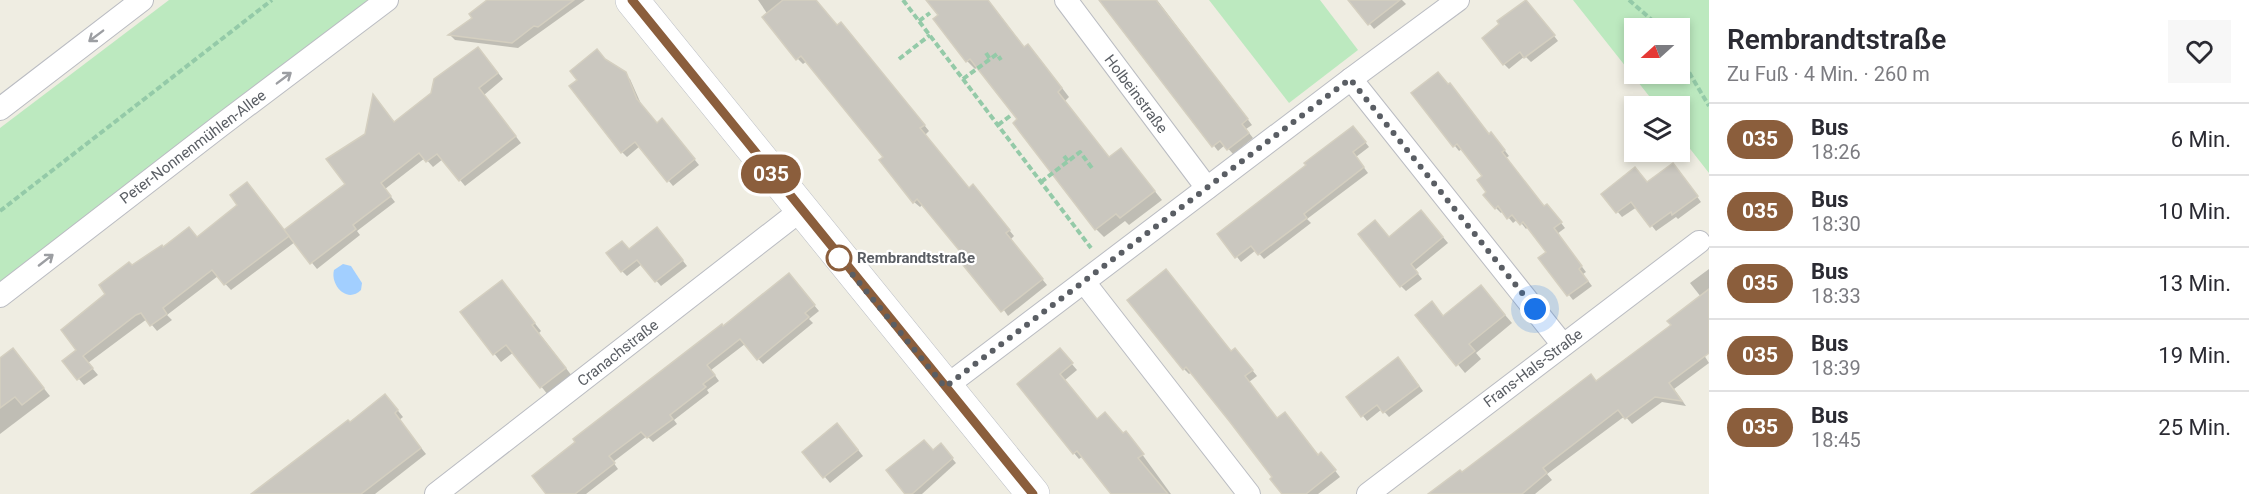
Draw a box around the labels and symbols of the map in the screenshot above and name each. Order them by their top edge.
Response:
north arrow [1624,18,1690,84]
one-way arrow [88,29,104,42]
street label: Holbeinstraße [1101,51,1171,137]
one-way arrow [276,71,292,84]
street label: Peter-Nonnenmühlen-Allee [116,86,270,208]
line badge: 035 [736,154,806,194]
marker: Rembrandtstraße [826,245,852,271]
place label: Rembrandtstraße [857,249,975,267]
one-way arrow [38,254,54,267]
your location [1520,294,1550,324]
street label: Cranachstraße [574,316,662,390]
street label: Frans-Hals-Straße [1480,325,1586,411]

